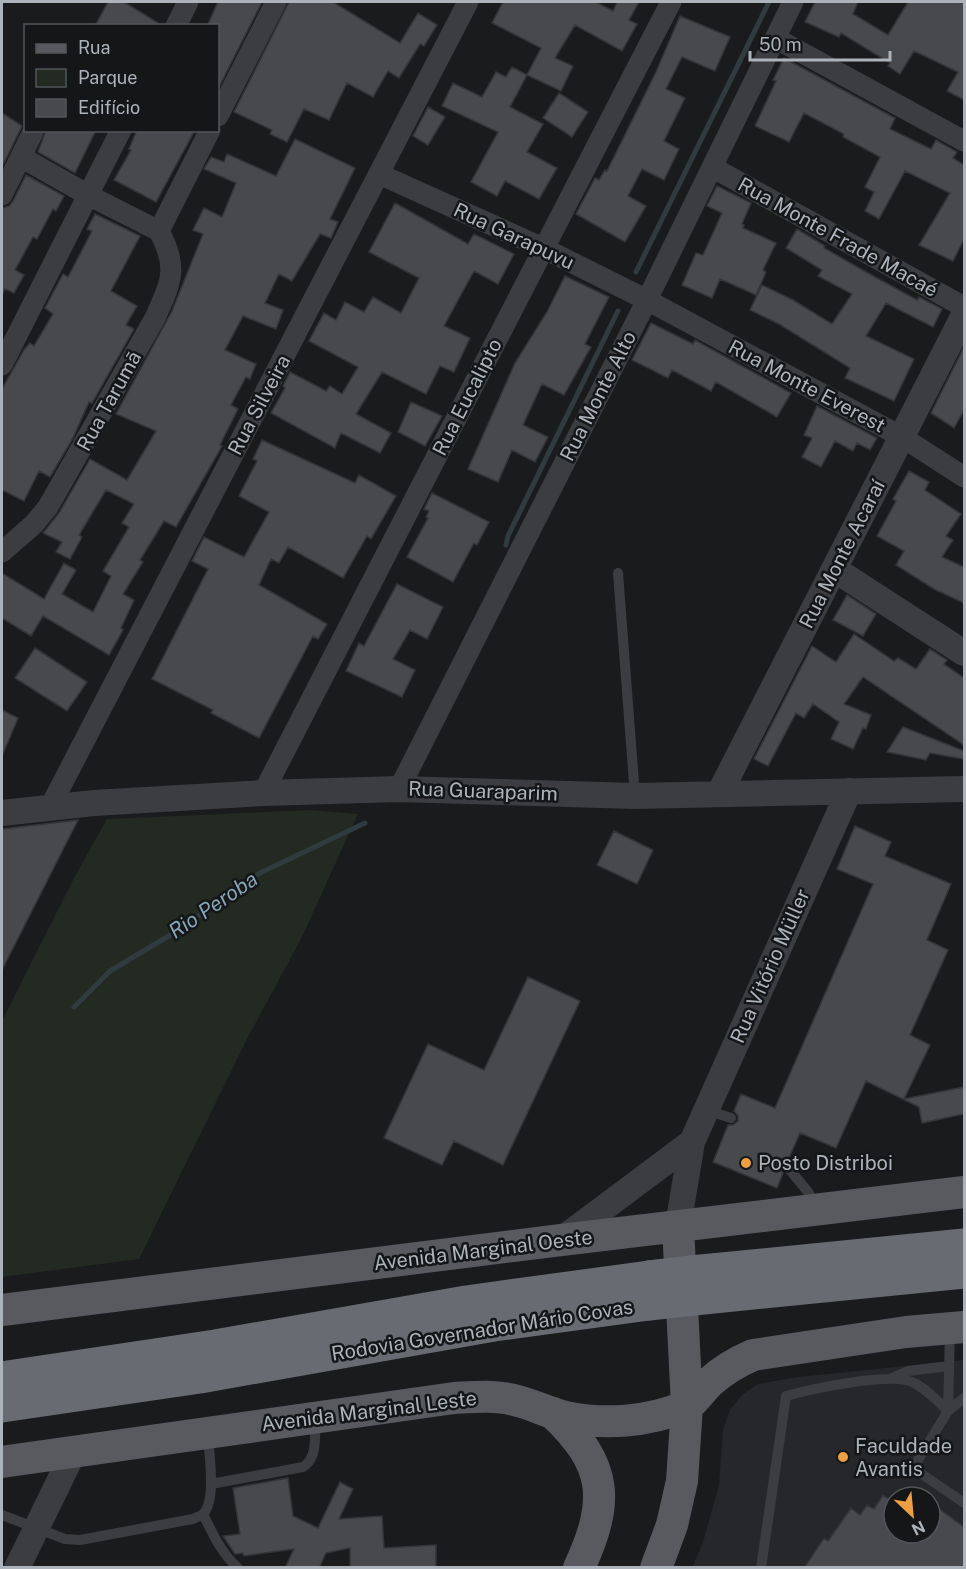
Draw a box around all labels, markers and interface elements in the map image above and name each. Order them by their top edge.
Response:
legend [24,24,219,132]
scale bar [750,24,890,62]
text: 50 m [759,34,802,55]
text: Rua [78,37,110,58]
text: Parque [78,67,138,88]
text: Edifício [78,97,140,118]
street label: Rua Monte Frade Macaé [734,172,942,302]
street label: Rua Garapuvu [450,198,578,274]
street label: Rua Monte Alto [555,327,641,465]
street label: Rua Monte Everest [724,334,890,438]
street label: Rua Eucalipto [427,335,507,459]
street label: Rua Tarumã [72,347,146,455]
street label: Rua Silveira [223,351,295,459]
street label: Rua Monte Acaraí [794,475,890,632]
street label: Rua Guaraparim [408,776,558,806]
water label: Rio Peroba [164,866,262,944]
street label: Rua Vitório Müller [725,885,815,1047]
place label: Posto Distriboi [758,1151,893,1175]
marker: Posto Distriboi [739,1156,753,1170]
street label: Avenida Marginal Oeste [372,1225,594,1275]
street label: Rodovia Governador Mário Covas [329,1294,635,1366]
street label: Avenida Marginal Leste [260,1386,478,1436]
place label: Faculdade Avantis [855,1434,952,1481]
marker: Faculdade Avantis [836,1450,850,1464]
north arrow [882,1485,942,1545]
text: N [909,1517,928,1539]

